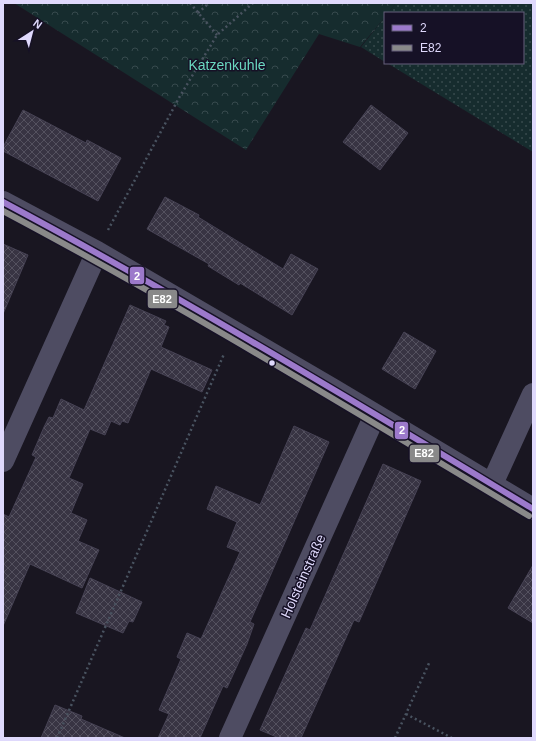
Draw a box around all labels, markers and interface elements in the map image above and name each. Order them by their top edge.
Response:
north arrow [12,12,52,52]
legend [384,12,524,64]
text: N [31,17,45,31]
text: 2 [420,21,427,35]
text: E82 [420,41,442,55]
park label: Katzenkuhle [188,57,266,73]
line badge: 2 [129,266,145,285]
text: 2 [134,270,140,282]
line badge: E82 [147,289,178,309]
text: E82 [152,293,172,305]
unlabelled marker [267,358,277,368]
line badge: 2 [394,421,409,440]
text: 2 [399,424,405,436]
line badge: E82 [409,444,440,463]
text: E82 [414,447,434,459]
street label: Holsteinstraße [277,531,329,620]

